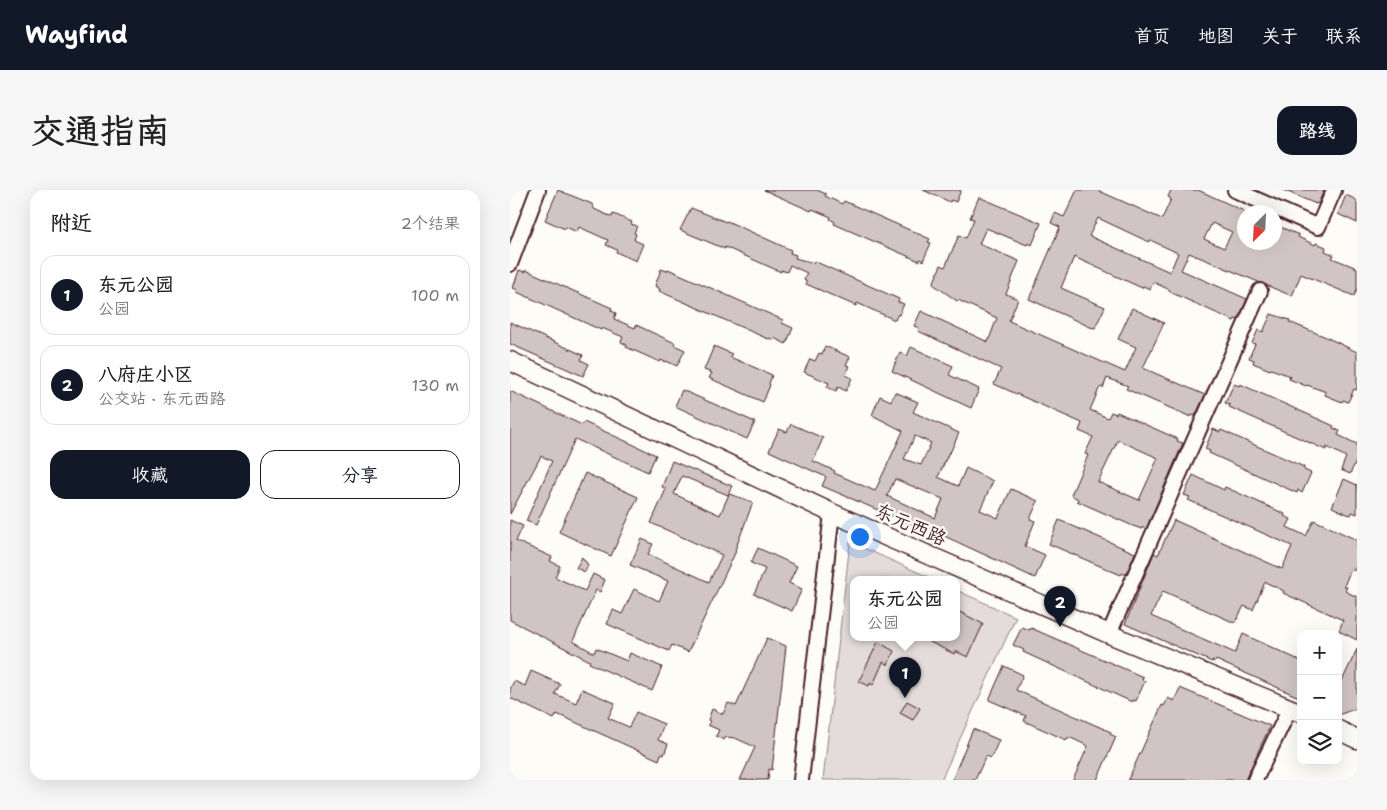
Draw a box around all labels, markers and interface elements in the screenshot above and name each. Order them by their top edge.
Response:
text: Wayfind [25,19,128,51]
text: 首页 [1134,24,1170,48]
text: 地图 [1198,24,1234,48]
text: 关于 [1262,24,1298,48]
text: 联系 [1326,24,1362,48]
button: 路线 [1277,106,1357,155]
text: 交通指南 [30,107,170,154]
north arrow [1237,205,1282,250]
text: 附近 [50,209,92,237]
text: 2个结果 [401,213,460,234]
text: 东元公园 [98,272,174,297]
text: 1 [63,285,71,306]
text: 100 m [411,285,459,306]
text: 公园 [98,298,130,319]
text: 八府庄小区 [98,362,193,387]
text: 2 [61,375,73,396]
text: 130 m [412,375,459,396]
text: 公交站 · 东元西路 [98,388,225,409]
button: 收藏 [50,450,250,499]
button: 分享 [260,450,460,499]
street label: 东元西路 [871,498,951,551]
your location [847,524,873,550]
popup [850,576,960,641]
text: 东元公园 [867,586,943,611]
pin: 2 [1044,586,1076,627]
text: 公园 [867,612,899,633]
map controls [1297,630,1342,765]
button: + [1297,630,1342,675]
pin: 1 [889,657,921,698]
button: − [1297,675,1342,720]
button: layers [1297,720,1342,765]

